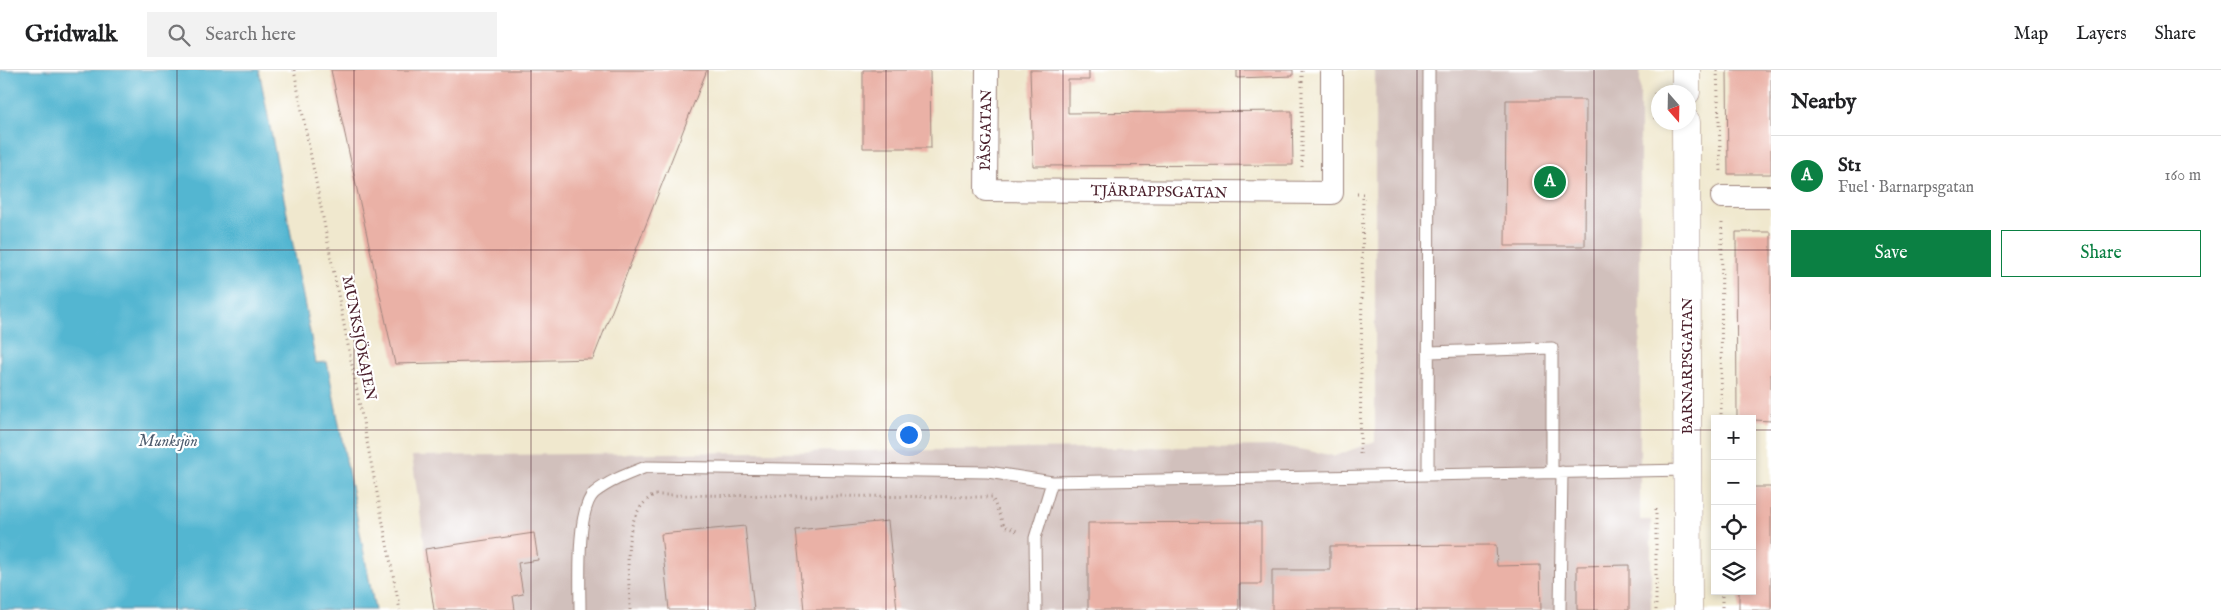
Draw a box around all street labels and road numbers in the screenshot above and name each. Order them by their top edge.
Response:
street label: PÅSGATAN [976,89,996,171]
street label: TJÄRPAPPSGATAN [1090,181,1228,203]
street label: MUNKSJÖKAJEN [338,274,380,402]
street label: BARNARPSGATAN [1678,297,1697,435]

